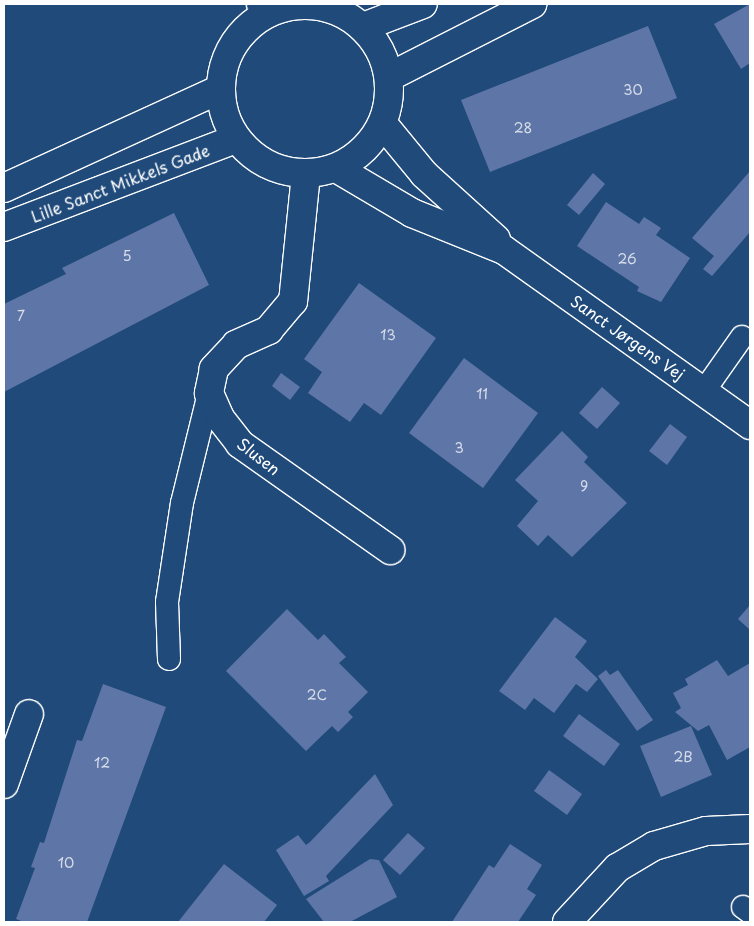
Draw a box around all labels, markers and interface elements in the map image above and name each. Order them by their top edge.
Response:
house number: 30 [623,82,643,98]
house number: 28 [514,120,532,136]
street label: Lille Sanct Mikkels Gade [28,140,212,226]
house number: 5 [122,248,132,264]
house number: 26 [617,251,637,267]
street label: Sanct Jørgens Vej [567,290,689,384]
house number: 7 [17,308,25,324]
house number: 13 [380,327,396,343]
house number: 11 [476,386,488,402]
street label: Slusen [234,433,284,479]
house number: 3 [454,440,464,456]
house number: 9 [580,478,588,494]
house number: 2C [307,687,327,703]
house number: 2B [673,749,693,765]
house number: 12 [94,755,110,771]
house number: 10 [58,855,74,871]

